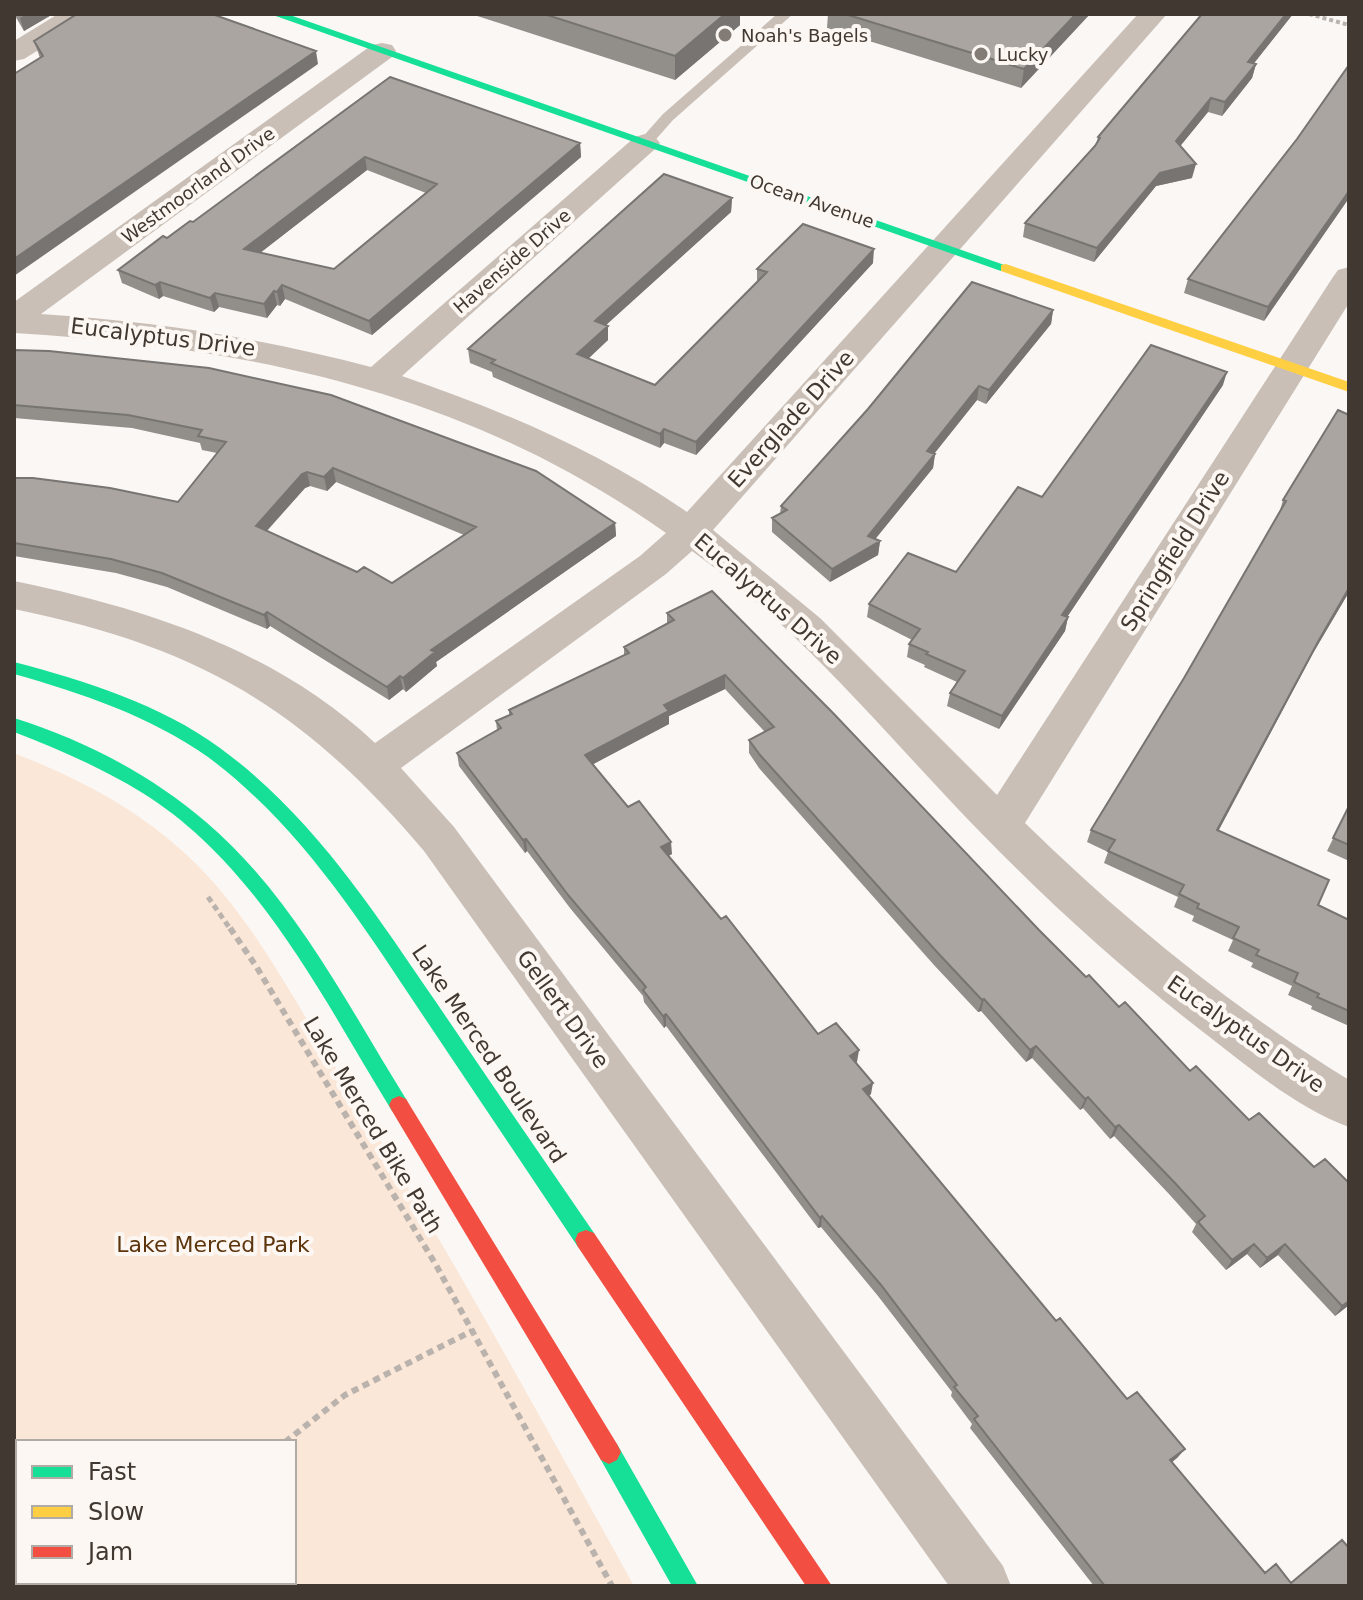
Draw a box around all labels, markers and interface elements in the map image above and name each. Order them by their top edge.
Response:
place label: Noah's Bagels [741,25,868,46]
marker: Noah's Bagels [716,26,734,44]
place label: Lucky [997,44,1049,65]
marker: Lucky [972,45,990,63]
street label: Westmoorland Drive [117,122,279,248]
street label: Ocean Avenue [747,170,877,232]
street label: Havenside Drive [449,204,575,318]
street label: Eucalyptus Drive [69,313,257,361]
street label: Everglade Drive [723,345,859,493]
street label: Springfield Drive [1116,466,1234,636]
street label: Eucalyptus Drive [690,528,846,670]
street label: Lake Merced Boulevard [407,940,571,1168]
street label: Gellert Drive [512,945,614,1073]
street label: Eucalyptus Drive [1163,970,1329,1098]
street label: Lake Merced Bike Path [298,1012,448,1238]
park label: Lake Merced Park [116,1232,310,1257]
legend [16,1440,296,1584]
text: Fast [88,1458,136,1486]
text: Slow [88,1498,144,1526]
text: Jam [86,1538,133,1566]

